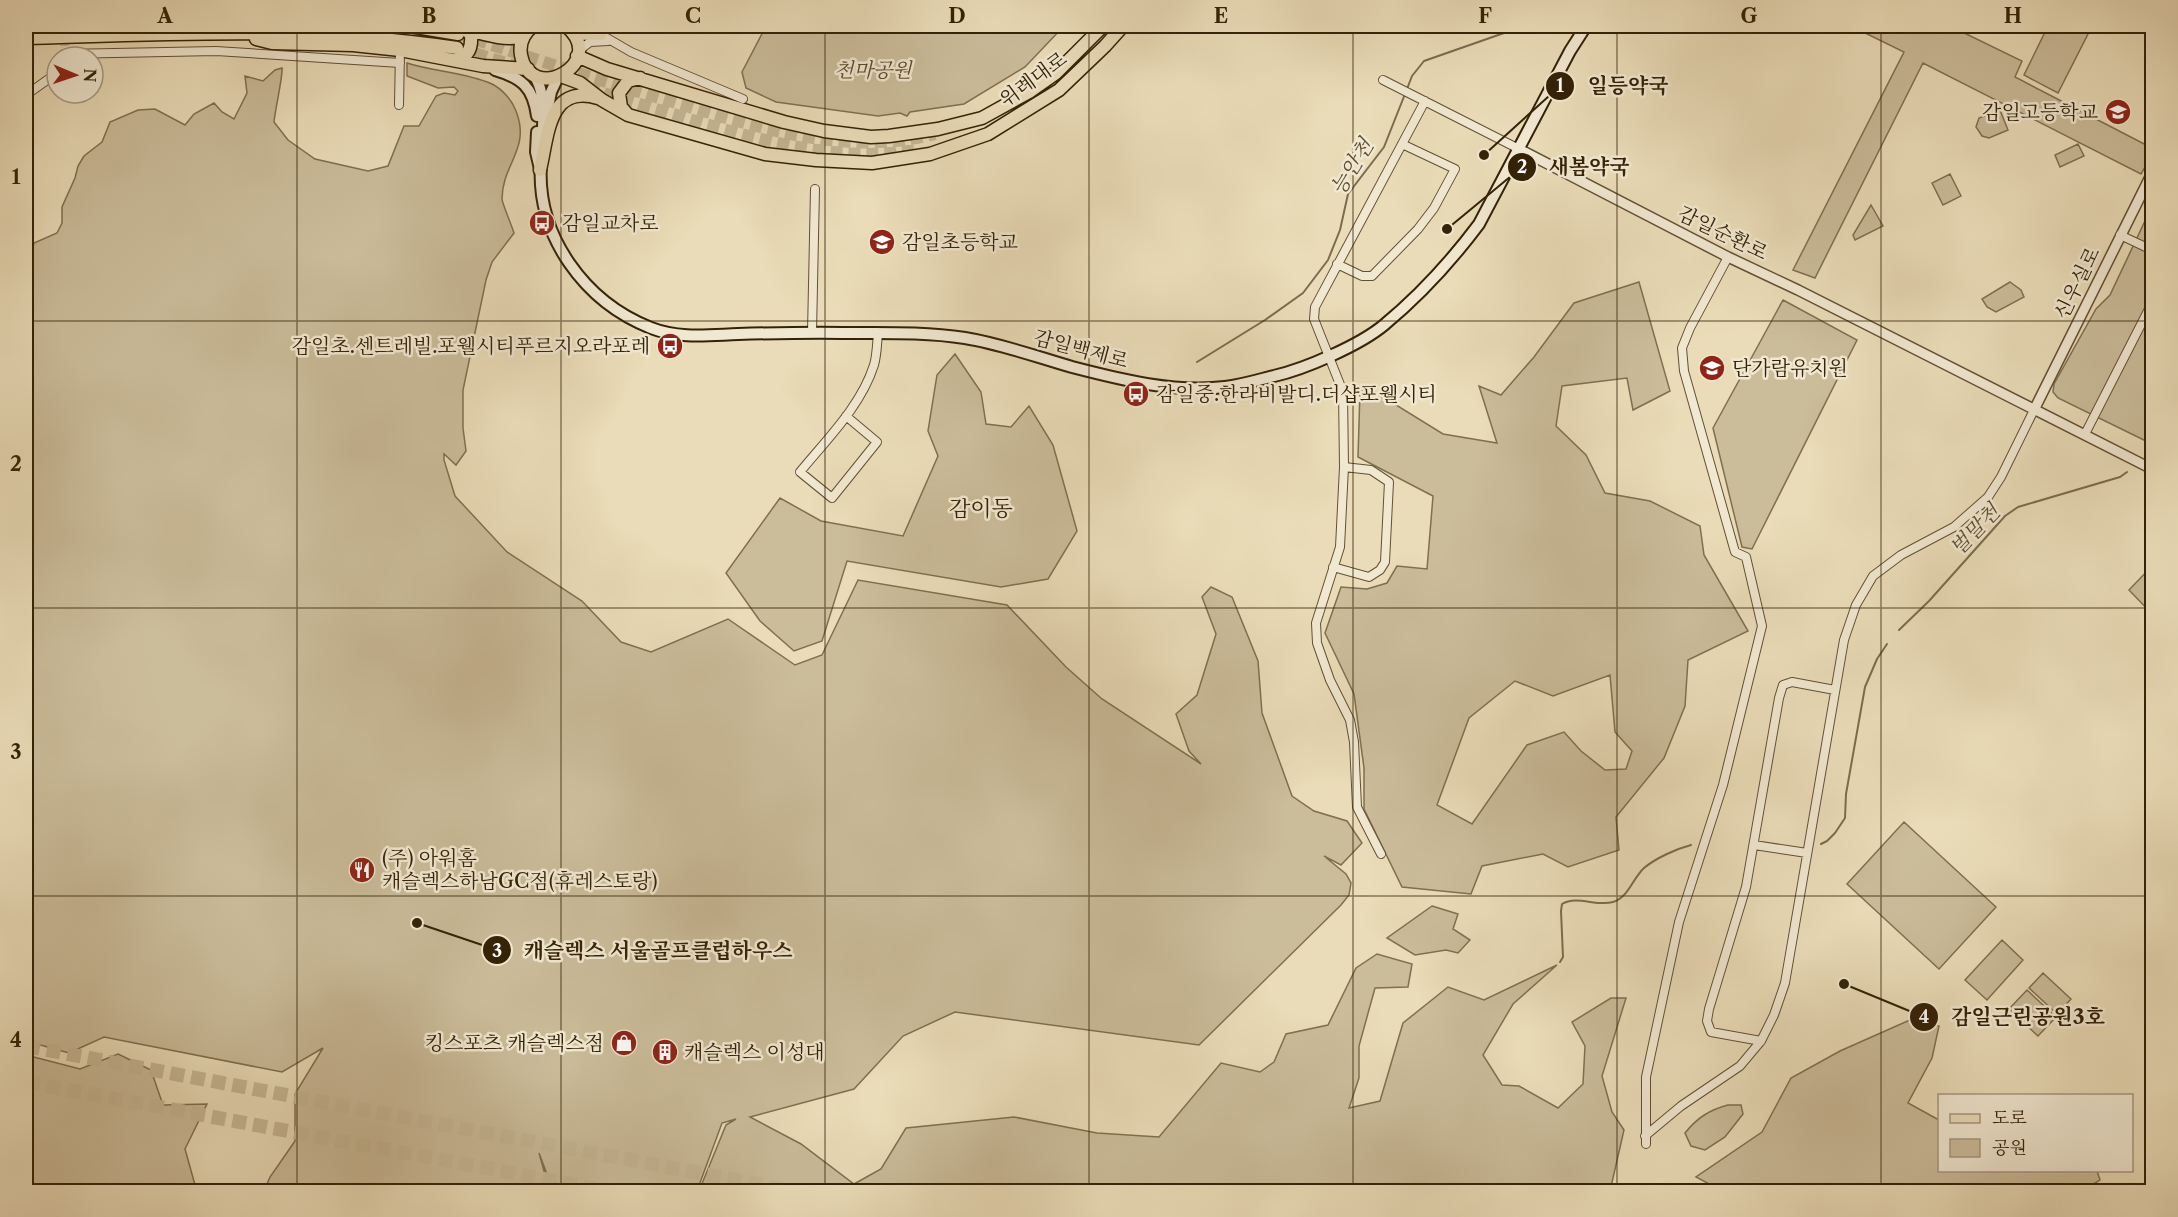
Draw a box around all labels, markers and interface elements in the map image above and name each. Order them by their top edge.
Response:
text: A [156,4,173,28]
text: B [422,4,437,28]
text: C [685,4,701,28]
text: D [948,4,966,28]
text: E [1214,4,1228,28]
text: F [1478,4,1492,28]
text: G [1741,4,1758,28]
text: H [2004,4,2022,28]
north arrow [45,45,105,105]
street label: 위례대로 [995,47,1071,111]
park label: 천마공원 [834,58,913,82]
callout: 일등약국 [1545,67,1680,106]
text: N [80,68,100,83]
text: 일등약국 [1587,73,1669,98]
text: 1 [1556,75,1564,97]
school or university icon: 감일고등학교 [2103,97,2133,127]
place label: 감일고등학교 [1982,100,2099,124]
water label: 능안천 [1325,133,1379,199]
callout: 새봄약국 [1507,148,1642,187]
text: 새봄약국 [1548,154,1630,179]
text: 2 [1517,156,1527,178]
text: 1 [12,165,21,189]
street label: 감일순환로 [1674,201,1772,265]
bus stop icon: 감일교차로 [527,208,557,238]
place label: 감일교차로 [562,211,659,235]
school or university icon: 감일초등학교 [867,227,897,257]
place label: 감일초등학교 [902,230,1019,254]
street label: 신우실로 [2049,243,2105,323]
street label: 감일백제로 [1031,325,1131,373]
bus stop icon: 감일초.센트레빌.포웰시티푸르지오라포레 [655,331,685,361]
place label: 감일초.센트레빌.포웰시티푸르지오라포레 [292,334,650,358]
school or university icon: 단가람유치원 [1697,353,1727,383]
place label: 단가람유치원 [1732,356,1848,380]
bus stop icon: 감일중.한라비발디.더샵포웰시티 [1121,379,1151,409]
place label: 감일중.한라비발디.더샵포웰시티 [1156,382,1437,406]
text: 2 [10,452,22,476]
district label: 감이동 [949,495,1013,522]
water label: 벌말천 [1945,498,2006,560]
text: 3 [10,740,22,764]
place label: (주) 아워홈 캐슬렉스하남GC점(휴레스토랑) [382,846,658,893]
restaurant icon: (주) 아워홈 캐슬렉스하남GC점(휴레스토랑) [347,855,377,885]
callout: 캐슬렉스 서울골프클럽하우스 [482,931,805,970]
text: 캐슬렉스 서울골프클럽하우스 [524,938,792,963]
text: 3 [492,940,502,962]
callout: 감일근린공원3호 [1909,997,2117,1036]
text: 감일근린공원3호 [1951,1004,2105,1029]
text: 4 [1919,1006,1929,1028]
text: 4 [10,1028,22,1052]
shop icon: 킹스포츠 캐슬렉스점 [609,1028,639,1058]
place label: 킹스포츠 캐슬렉스점 [425,1031,604,1055]
building icon: 캐슬렉스 이성대 [650,1037,680,1067]
place label: 캐슬렉스 이성대 [684,1040,825,1064]
legend [1938,1094,2133,1172]
text: 도로 [1992,1107,2027,1129]
text: 공원 [1992,1137,2027,1159]

